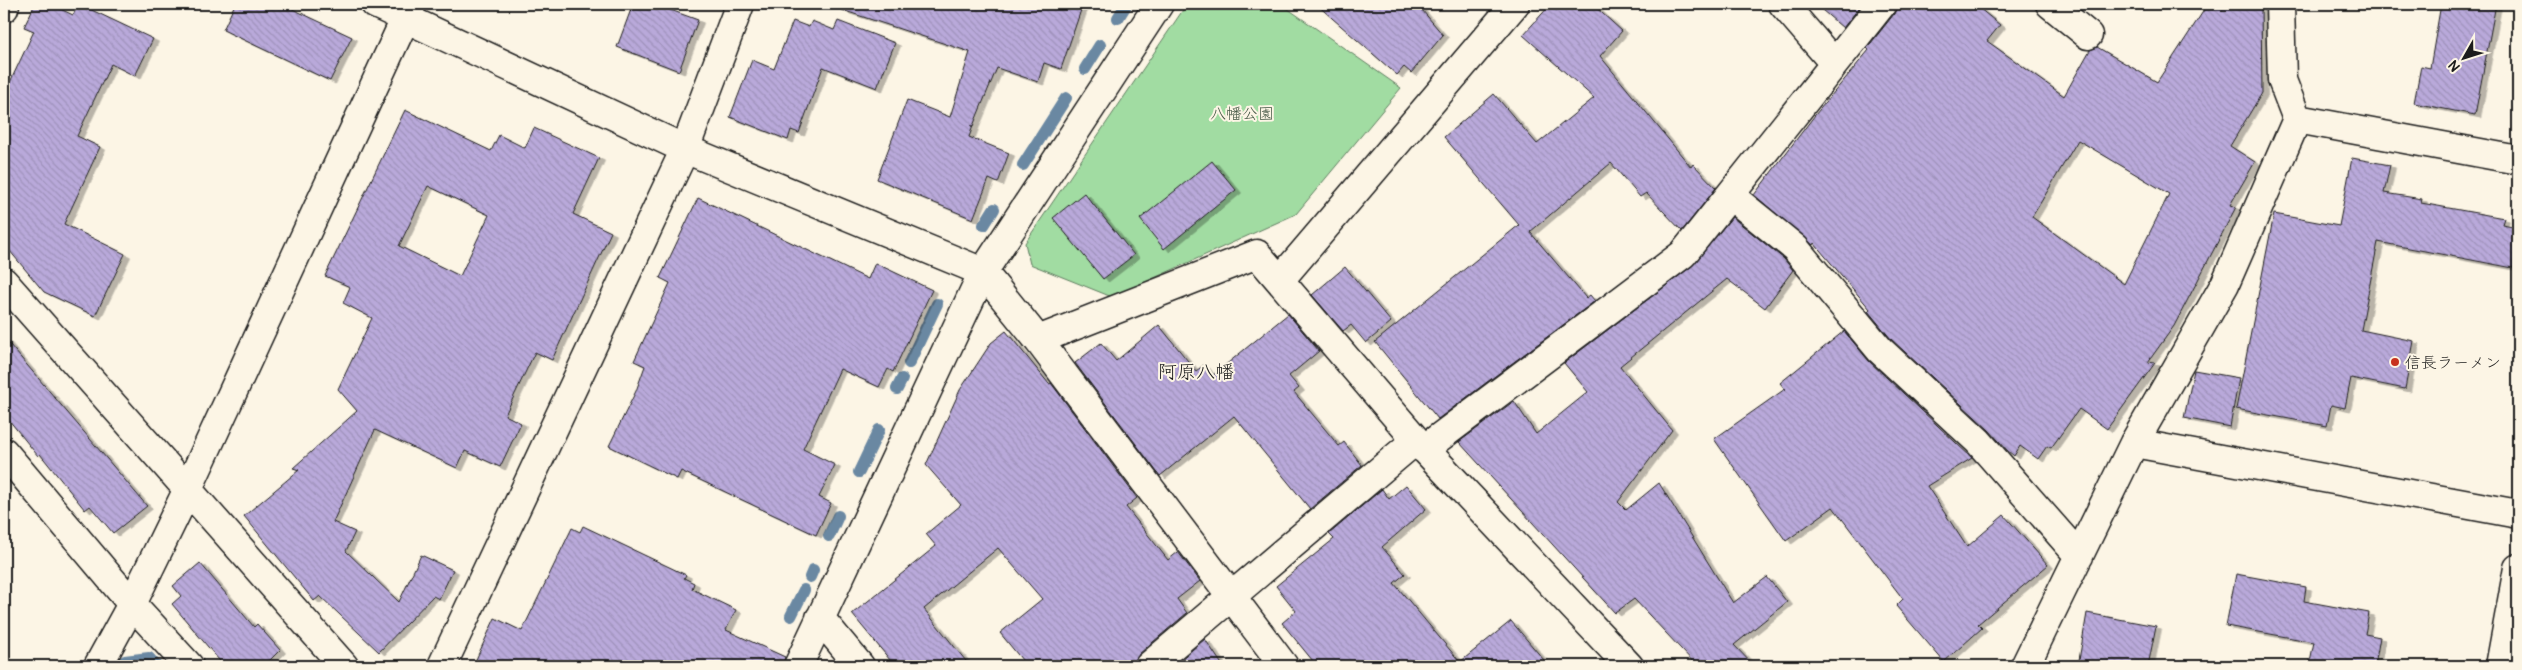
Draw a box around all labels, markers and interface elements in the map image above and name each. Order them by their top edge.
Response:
north arrow [2440,32,2490,82]
text: N [2445,57,2464,75]
park label: 八幡公園 [1210,104,1274,124]
place label: 信長ラーメン [2405,353,2501,373]
marker: 信長ラーメン [2389,356,2401,368]
district label: 阿原八幡 [1158,360,1234,384]

